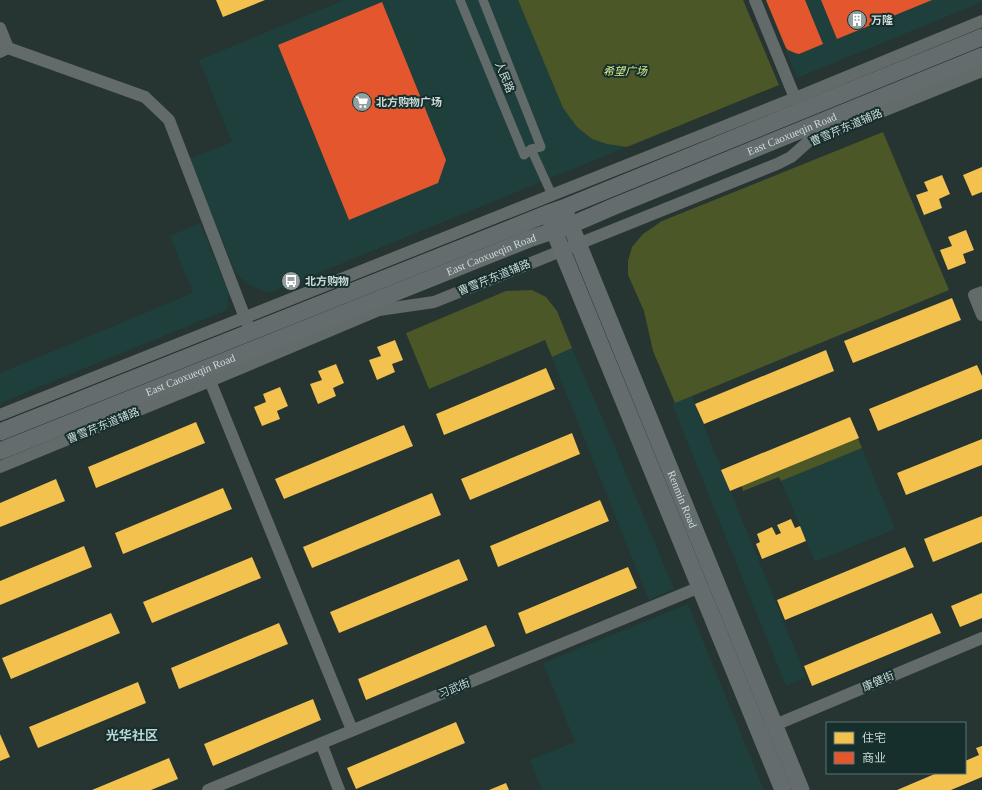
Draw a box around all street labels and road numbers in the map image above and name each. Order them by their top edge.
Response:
street label: 人民路 [493,59,517,95]
street label: 曹雪芹东道辅路 [808,106,884,148]
street label: East Caoxueqin Road [745,110,839,157]
street label: East Caoxueqin Road [445,231,538,278]
street label: 曹雪芹东道辅路 [456,257,532,297]
street label: East Caoxueqin Road [144,351,237,398]
street label: 曹雪芹东道辅路 [65,405,141,445]
street label: Renmin Road [665,469,700,530]
street label: 康健街 [860,669,896,693]
street label: 习武街 [436,676,472,700]

